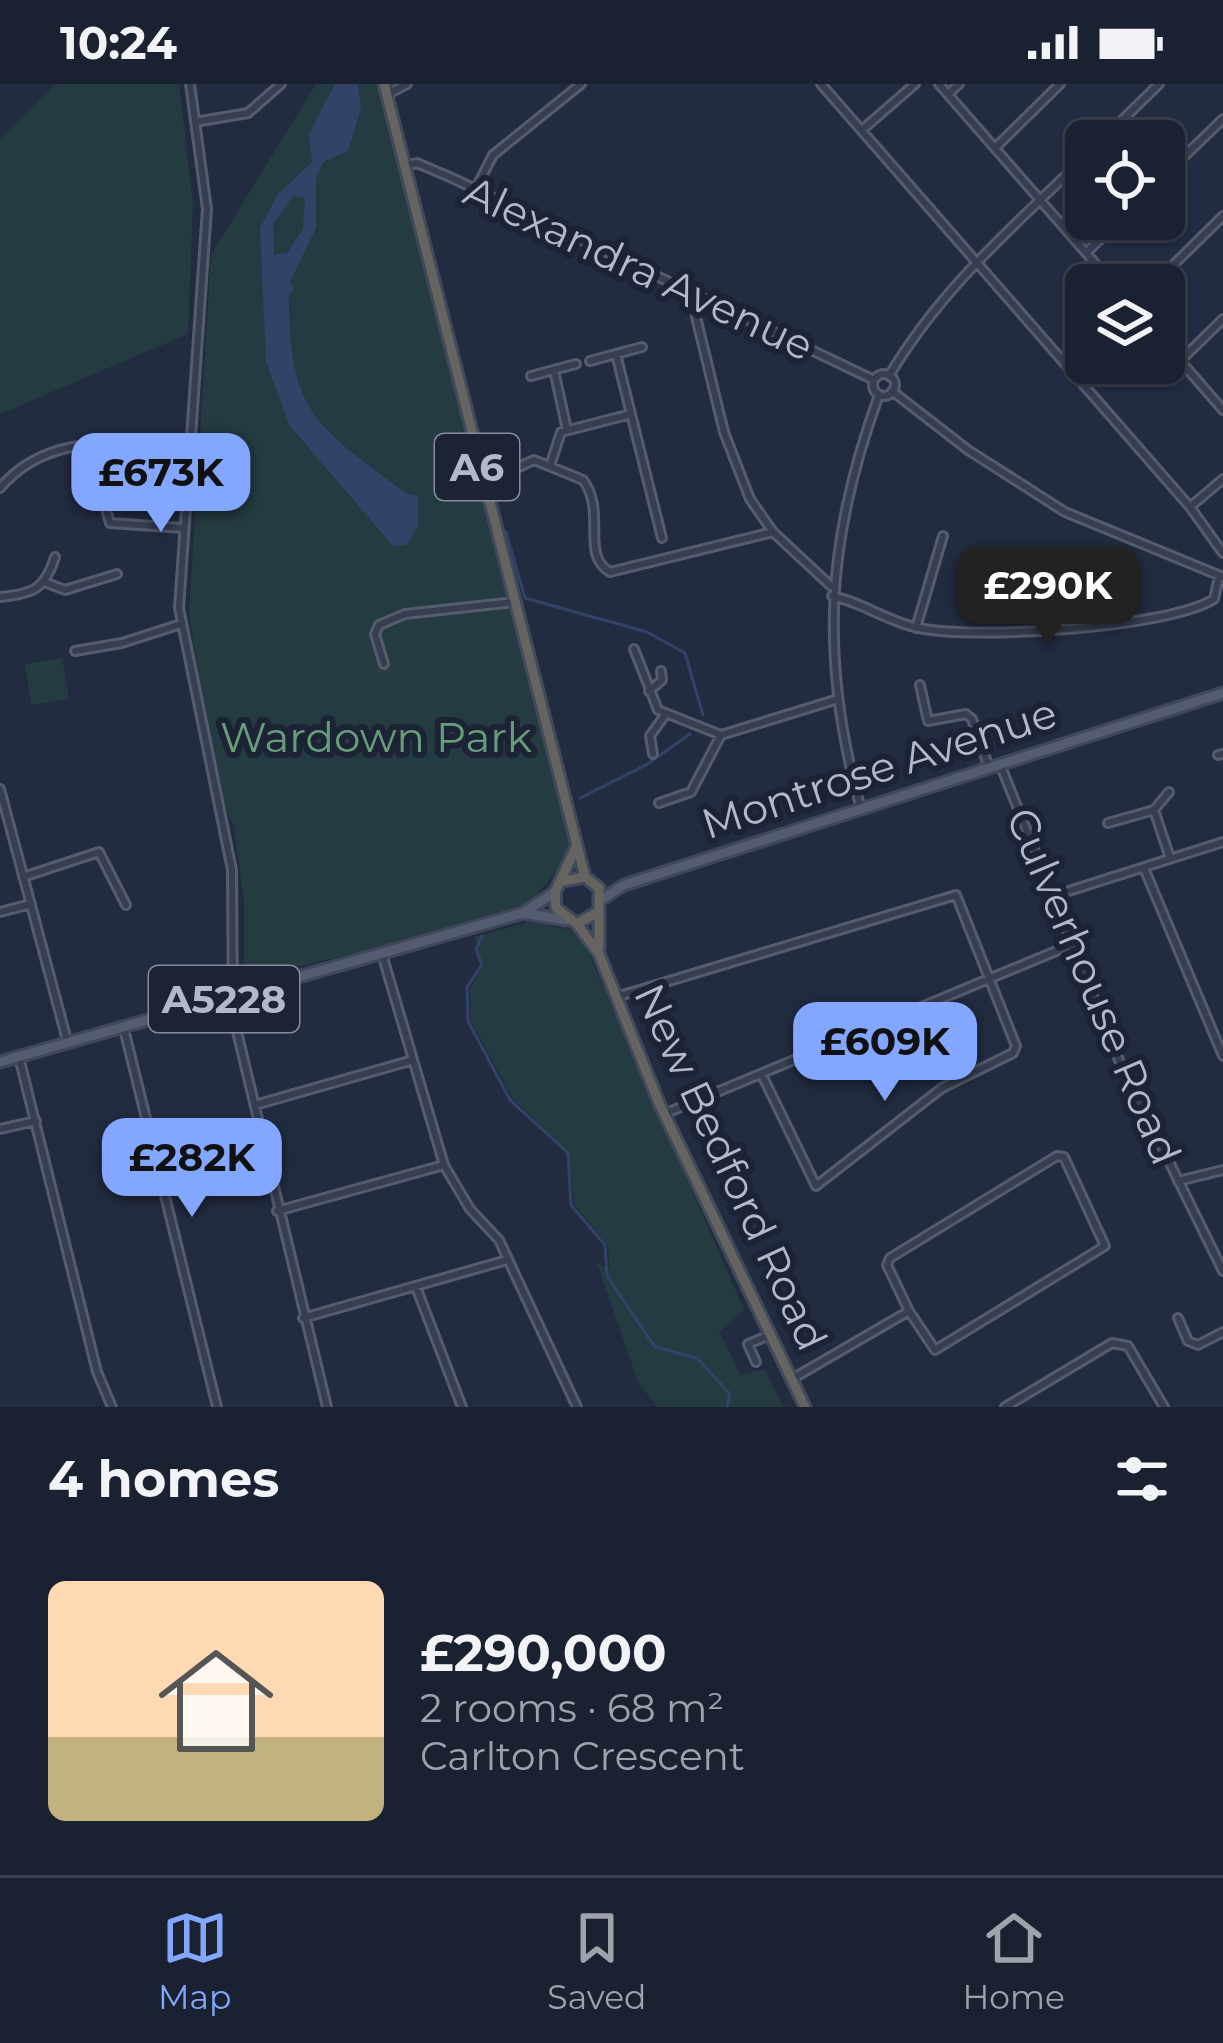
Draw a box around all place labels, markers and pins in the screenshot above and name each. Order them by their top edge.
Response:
pin: £673K [77,433,245,535]
pin: £290K [964,546,1132,648]
pin: £609K [801,1002,969,1104]
pin: £282K [108,1118,276,1220]

